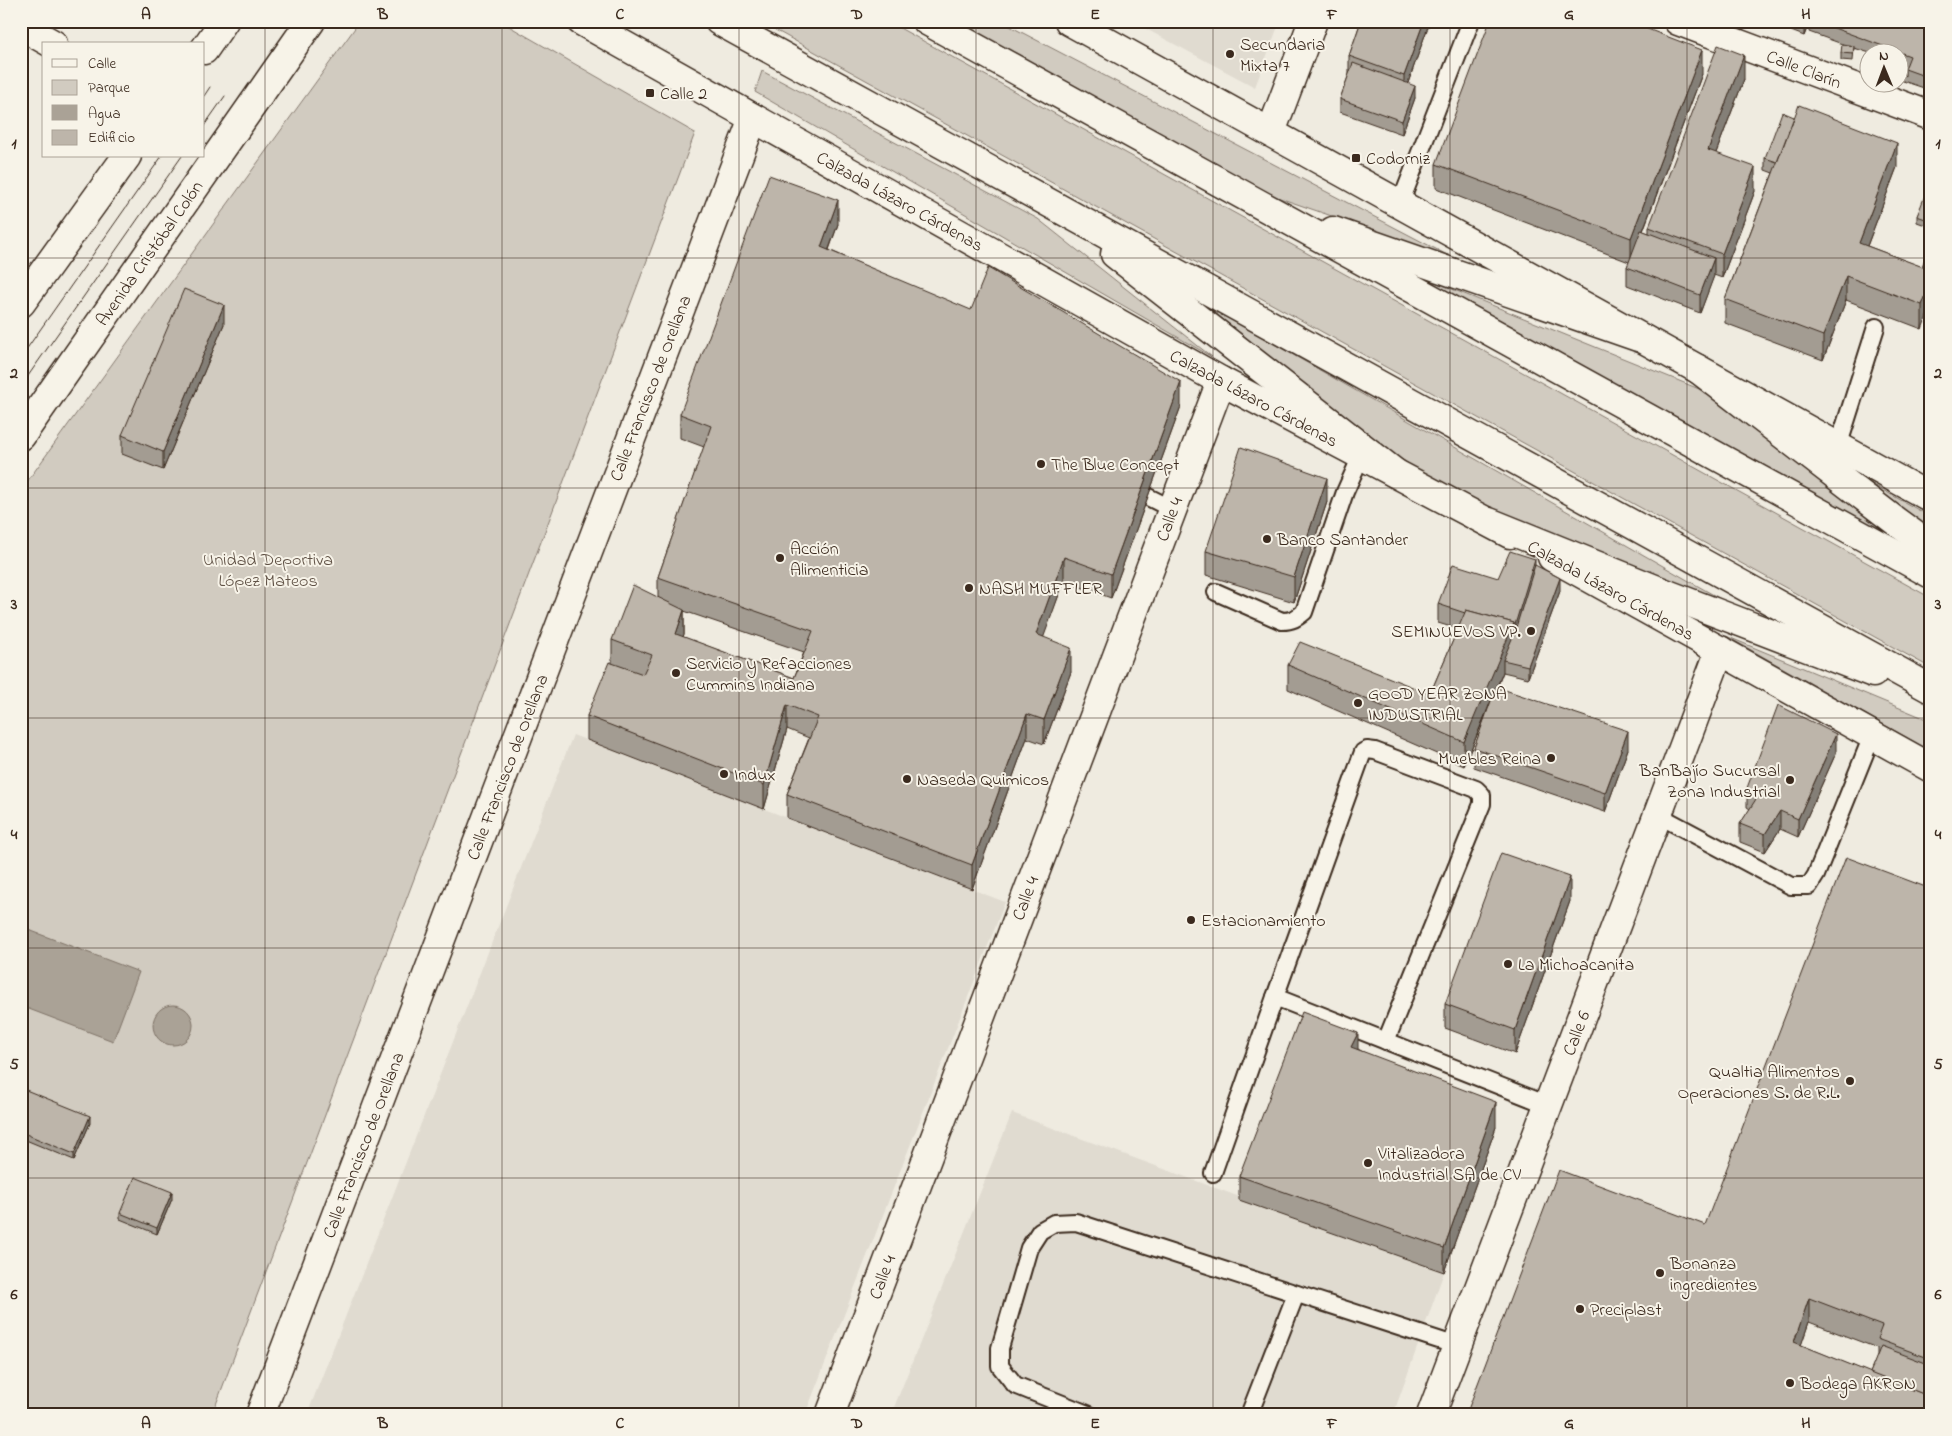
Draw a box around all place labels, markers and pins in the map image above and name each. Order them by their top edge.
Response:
place label: Secundaria Mixta 7 [1240,33,1325,80]
marker: Secundaria Mixta 7 [1224,48,1236,60]
place label: Calle 2 [660,82,707,108]
marker: Calle 2 [644,87,656,99]
place label: Codorniz [1366,147,1430,173]
marker: Codorniz [1350,152,1362,164]
place label: The Blue Concept [1051,453,1179,479]
marker: The Blue Concept [1035,458,1047,470]
place label: Banco Santander [1276,528,1409,554]
marker: Banco Santander [1261,533,1273,545]
place label: Acción Alimenticia [790,537,869,584]
marker: Acción Alimenticia [774,552,786,564]
place label: NASH MUFFLER [979,577,1102,603]
marker: NASH MUFFLER [963,582,975,594]
place label: SEMINUEVOS VP. [1391,620,1521,646]
marker: SEMINUEVOS VP. [1525,625,1537,637]
place label: Servicio y Refacciones Cummins Indiana [686,652,852,699]
marker: Servicio y Refacciones Cummins Indiana [670,667,682,679]
place label: GOOD YEAR ZONA INDUSTRIAL [1368,682,1507,729]
marker: GOOD YEAR ZONA INDUSTRIAL [1352,697,1364,709]
place label: Muebles Reina [1438,747,1541,773]
marker: Muebles Reina [1545,752,1557,764]
place label: BanBajío Sucursal Zona Industrial [1638,759,1780,806]
place label: Indux [734,763,776,789]
marker: Indux [718,768,730,780]
place label: Naseda Quimicos [917,768,1049,794]
marker: Naseda Quimicos [901,773,913,785]
marker: BanBajío Sucursal Zona Industrial [1784,774,1796,786]
place label: Estacionamiento [1201,909,1326,935]
marker: Estacionamiento [1185,914,1197,926]
place label: La Michoacanita [1518,953,1634,979]
marker: La Michoacanita [1502,958,1514,970]
place label: Qualtia Alimentos Operaciones S. de R.L. [1677,1060,1840,1107]
marker: Qualtia Alimentos Operaciones S. de R.L. [1844,1075,1856,1087]
place label: Vitalizadora Industrial SA de CV [1377,1142,1521,1189]
marker: Vitalizadora Industrial SA de CV [1362,1157,1374,1169]
place label: Bonanza ingredientes [1669,1252,1757,1300]
marker: Bonanza ingredientes [1654,1267,1666,1279]
place label: Preciplast [1590,1298,1661,1324]
marker: Preciplast [1574,1303,1586,1315]
place label: Bodega AKRON [1799,1372,1916,1399]
marker: Bodega AKRON [1784,1377,1796,1389]

